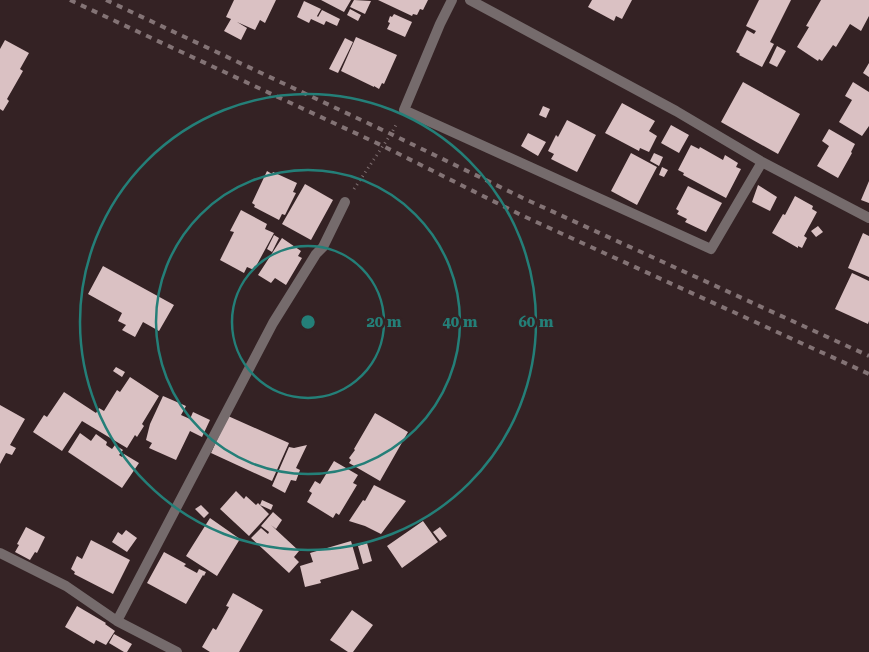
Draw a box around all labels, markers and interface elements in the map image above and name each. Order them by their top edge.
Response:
centre of rings [299,313,317,331]
text: 20 m [366,313,402,331]
text: 40 m [442,313,478,331]
text: 60 m [518,313,554,331]

